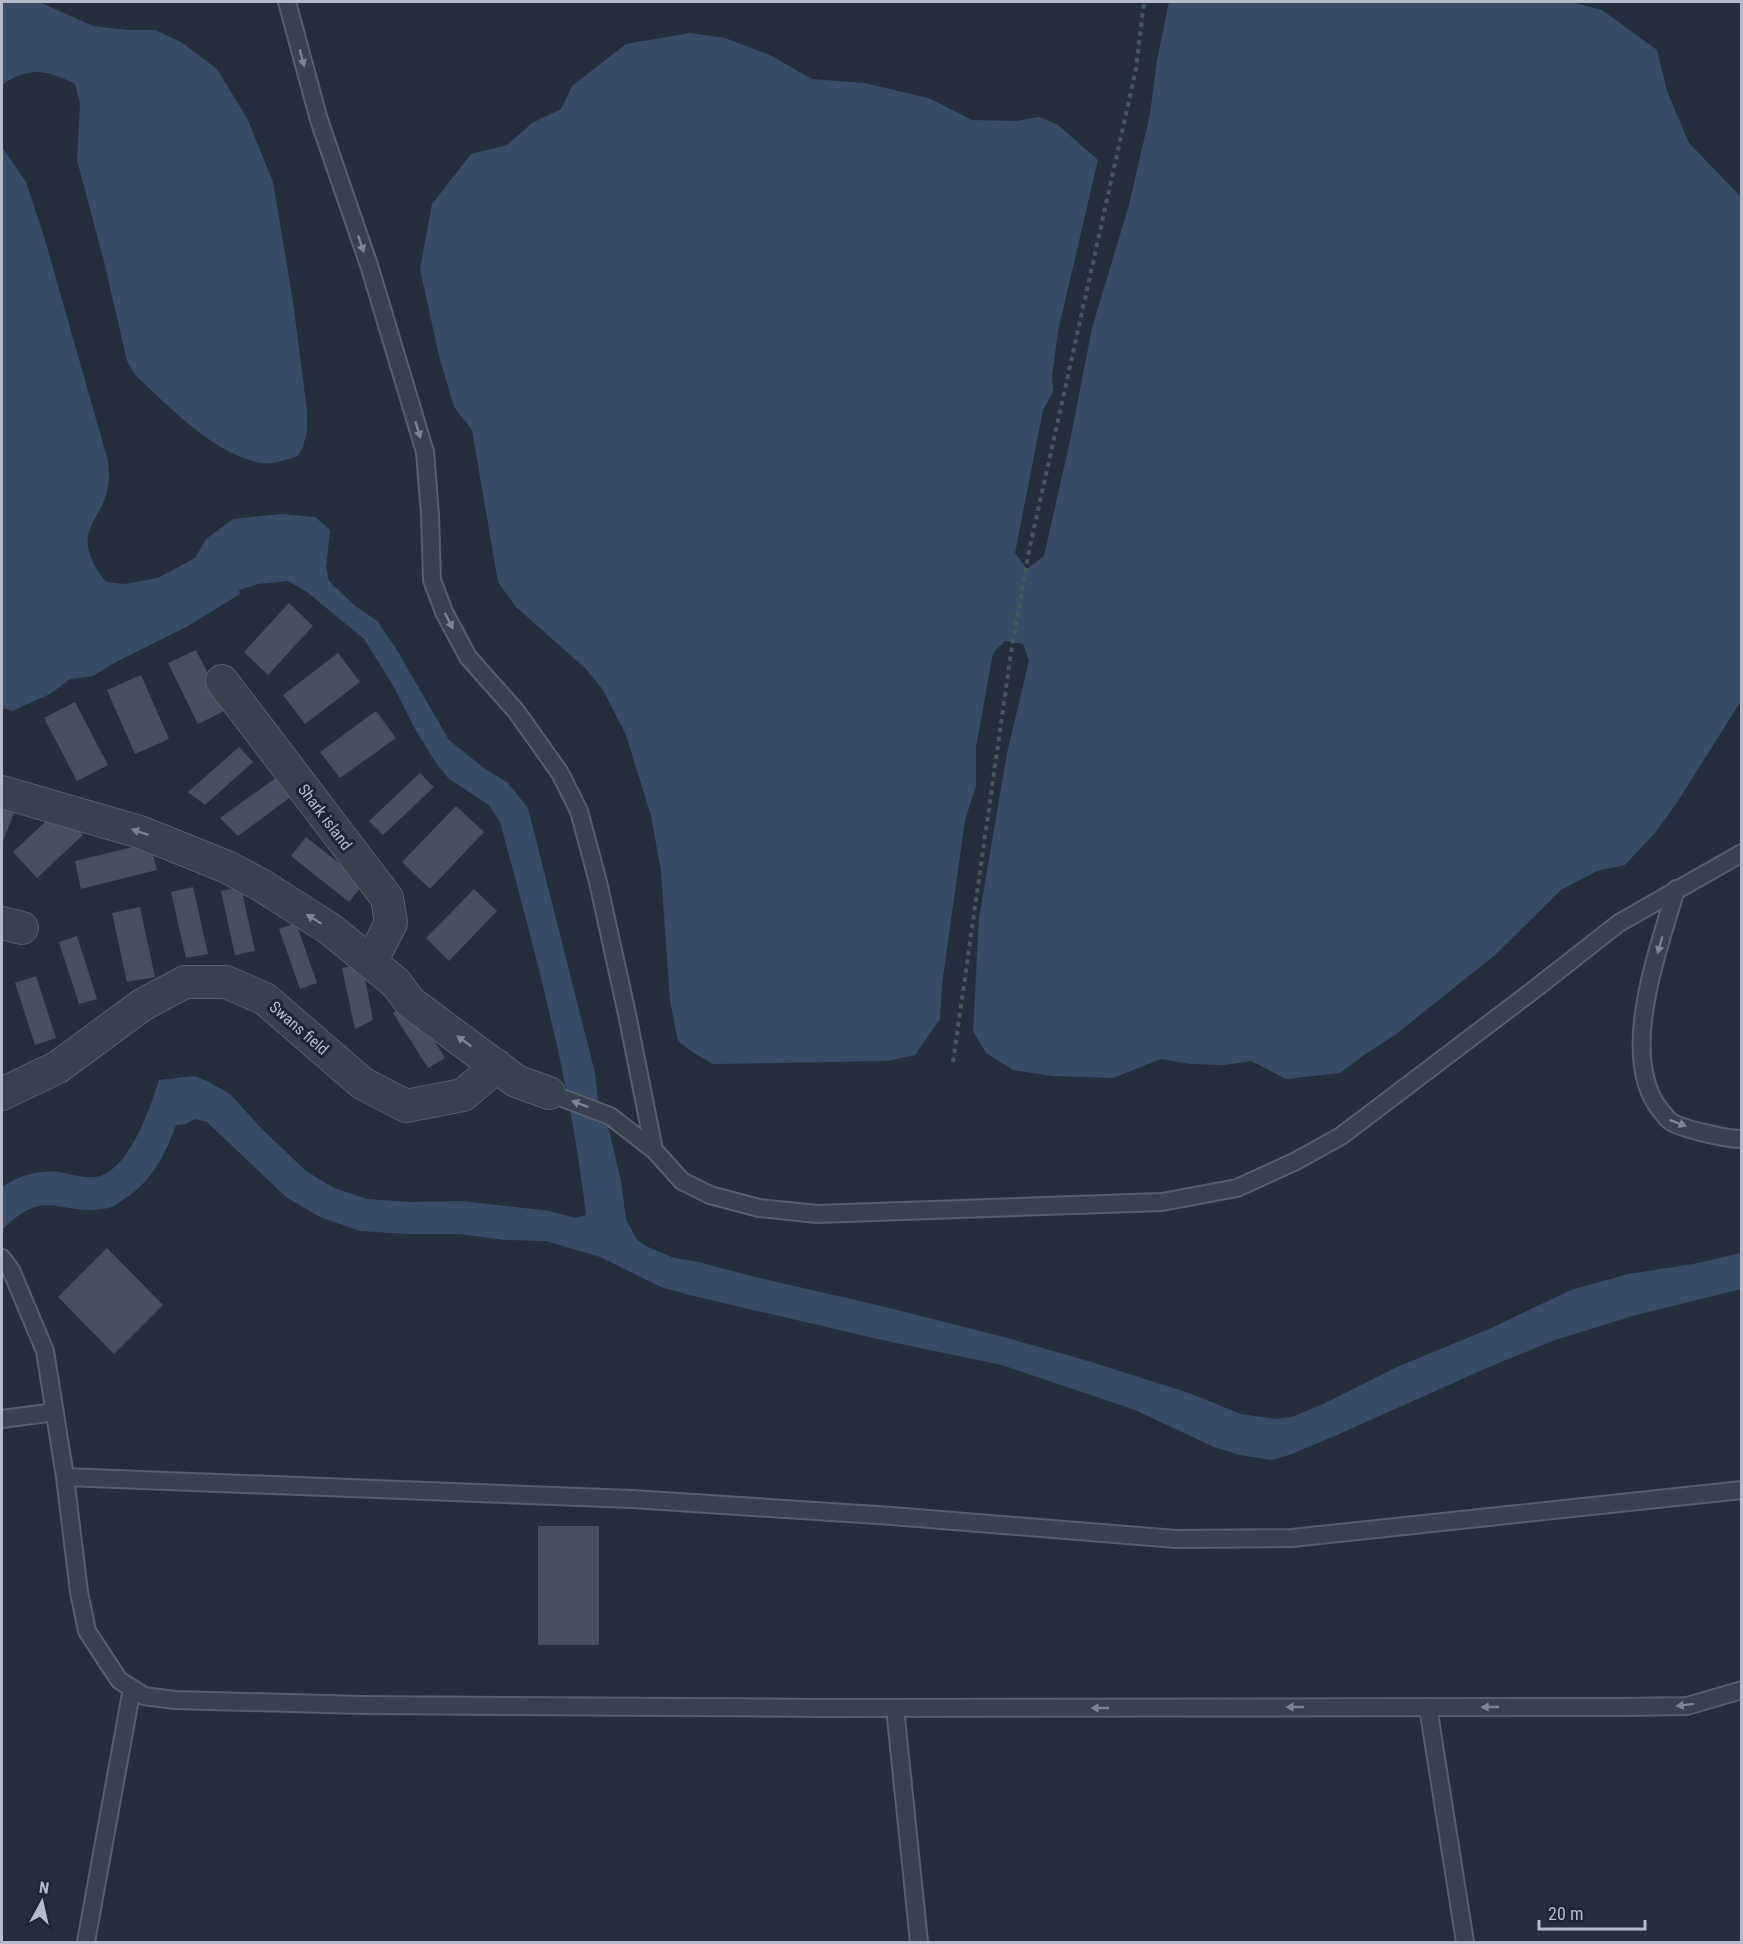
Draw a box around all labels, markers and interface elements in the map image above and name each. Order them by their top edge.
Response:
one-way arrow [298,49,308,67]
one-way arrow [357,235,367,253]
one-way arrow [414,421,423,439]
one-way arrow [444,613,454,630]
street label: Shark island [294,780,356,854]
one-way arrow [131,827,149,837]
one-way arrow [306,913,322,924]
one-way arrow [1655,936,1664,954]
street label: Swans field [266,997,332,1059]
one-way arrow [456,1035,472,1048]
one-way arrow [570,1099,588,1109]
one-way arrow [1670,1119,1688,1129]
one-way arrow [1676,1700,1695,1710]
one-way arrow [1286,1702,1305,1712]
one-way arrow [1481,1702,1500,1712]
one-way arrow [1091,1703,1110,1713]
north arrow [12,1872,72,1932]
text: N [38,1878,50,1898]
scale bar [1539,1893,1646,1931]
text: 20 m [1548,1903,1583,1924]

